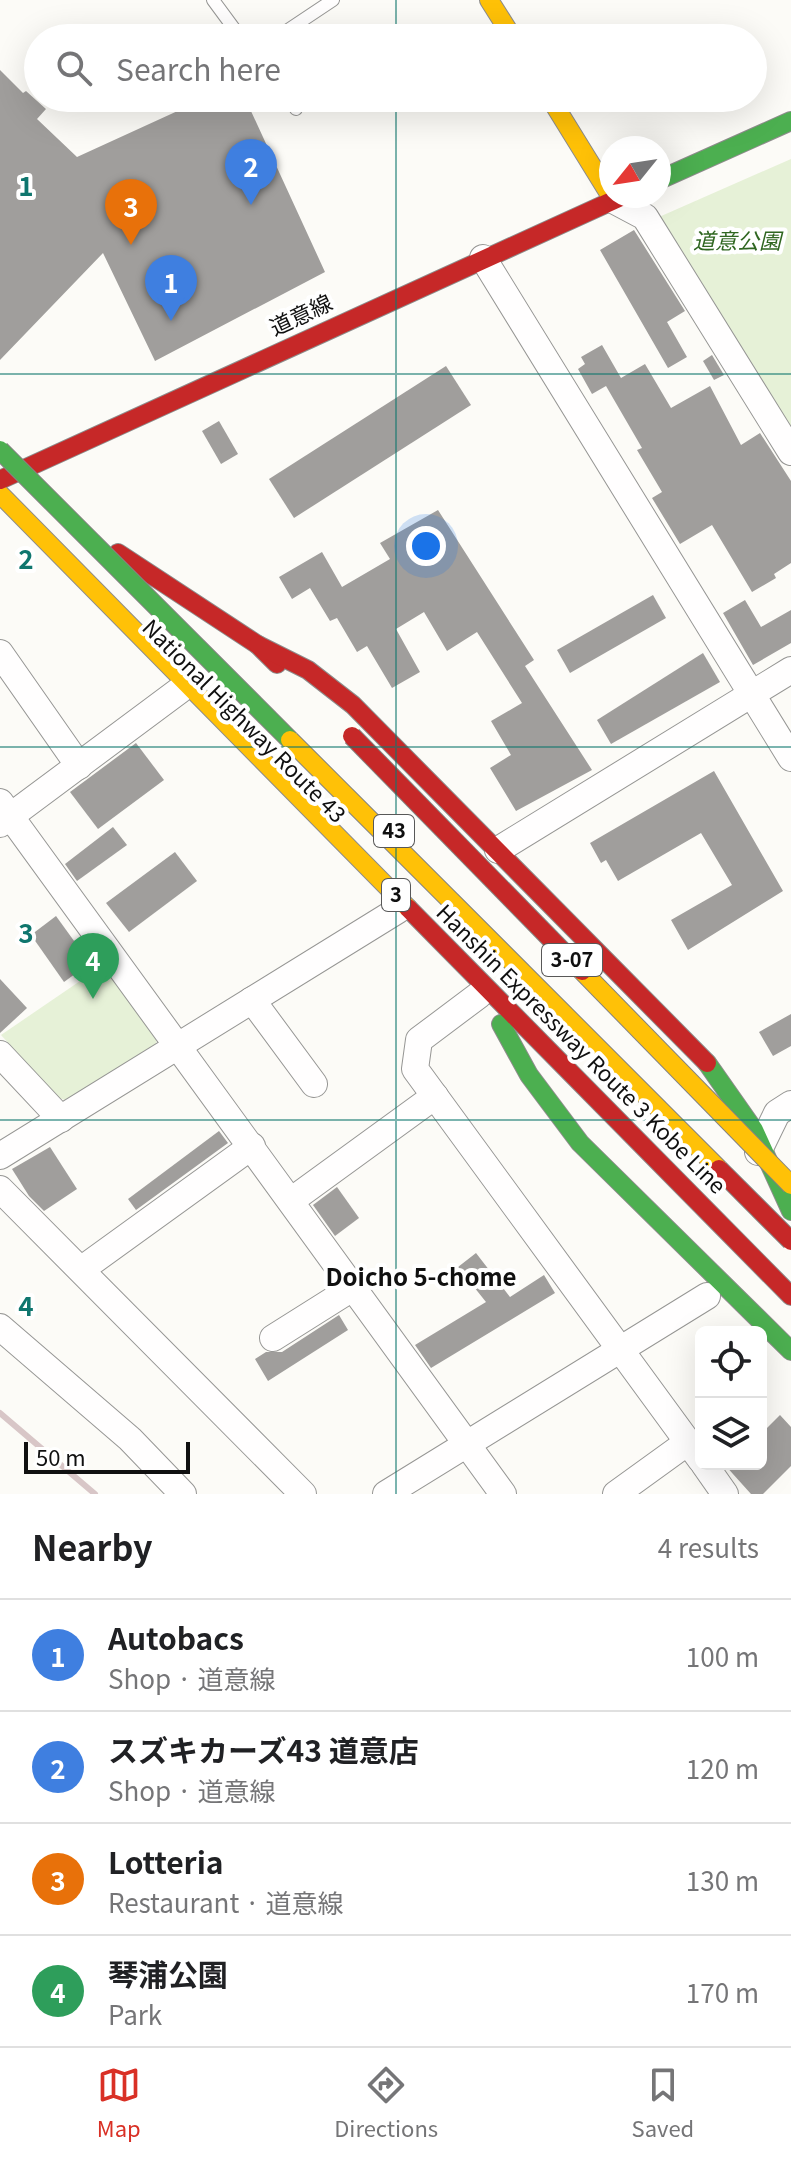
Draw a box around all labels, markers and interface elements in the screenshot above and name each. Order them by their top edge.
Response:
search box [24,24,767,112]
icon: search [52,46,96,90]
text: Search here [116,46,281,90]
north arrow [599,136,671,208]
pin: 2 [225,139,277,205]
text: 1 [18,166,34,203]
pin: 3 [105,179,157,245]
park label: 道意公園 [693,223,784,255]
pin: 1 [145,255,197,321]
street label: 道意線 [263,285,337,342]
your location [406,526,446,566]
text: 2 [18,539,34,576]
street label: National Highway Route 43 [136,611,354,829]
road number: 43 [374,815,414,847]
road number: 3 [382,879,410,911]
street label: Hanshin Expressway Route 3 Kobe Line [430,896,734,1200]
text: 3 [18,913,34,950]
pin: 4 [67,933,119,999]
road number: 3-07 [542,944,602,976]
district label: Doicho 5-chome [325,1258,517,1293]
text: 4 [18,1286,34,1323]
map controls [695,1326,767,1470]
button: locate [695,1326,767,1398]
button: layers [695,1398,767,1470]
scale bar [24,1438,190,1474]
text: 50 m [36,1440,86,1472]
text: Nearby [32,1522,152,1571]
text: 4 results [658,1528,759,1565]
text: Autobacs [108,1615,244,1659]
text: 1 [50,1637,66,1674]
text: 100 m [686,1637,759,1674]
text: Shop · 道意線 [108,1659,275,1696]
text: スズキカーズ43 道意店 [108,1727,419,1771]
text: 2 [50,1749,66,1786]
text: 120 m [686,1749,759,1786]
text: Shop · 道意線 [108,1771,275,1808]
text: Lotteria [108,1839,224,1883]
text: 3 [50,1861,66,1898]
text: 130 m [686,1861,759,1898]
text: Restaurant · 道意線 [108,1883,343,1920]
text: 琴浦公園 [108,1951,228,1995]
text: 4 [50,1973,66,2010]
text: 170 m [686,1973,759,2010]
text: Park [108,1995,162,2032]
tab: Map [97,2063,141,2143]
tab: Directions [334,2063,438,2143]
tab: Saved [632,2063,694,2143]

